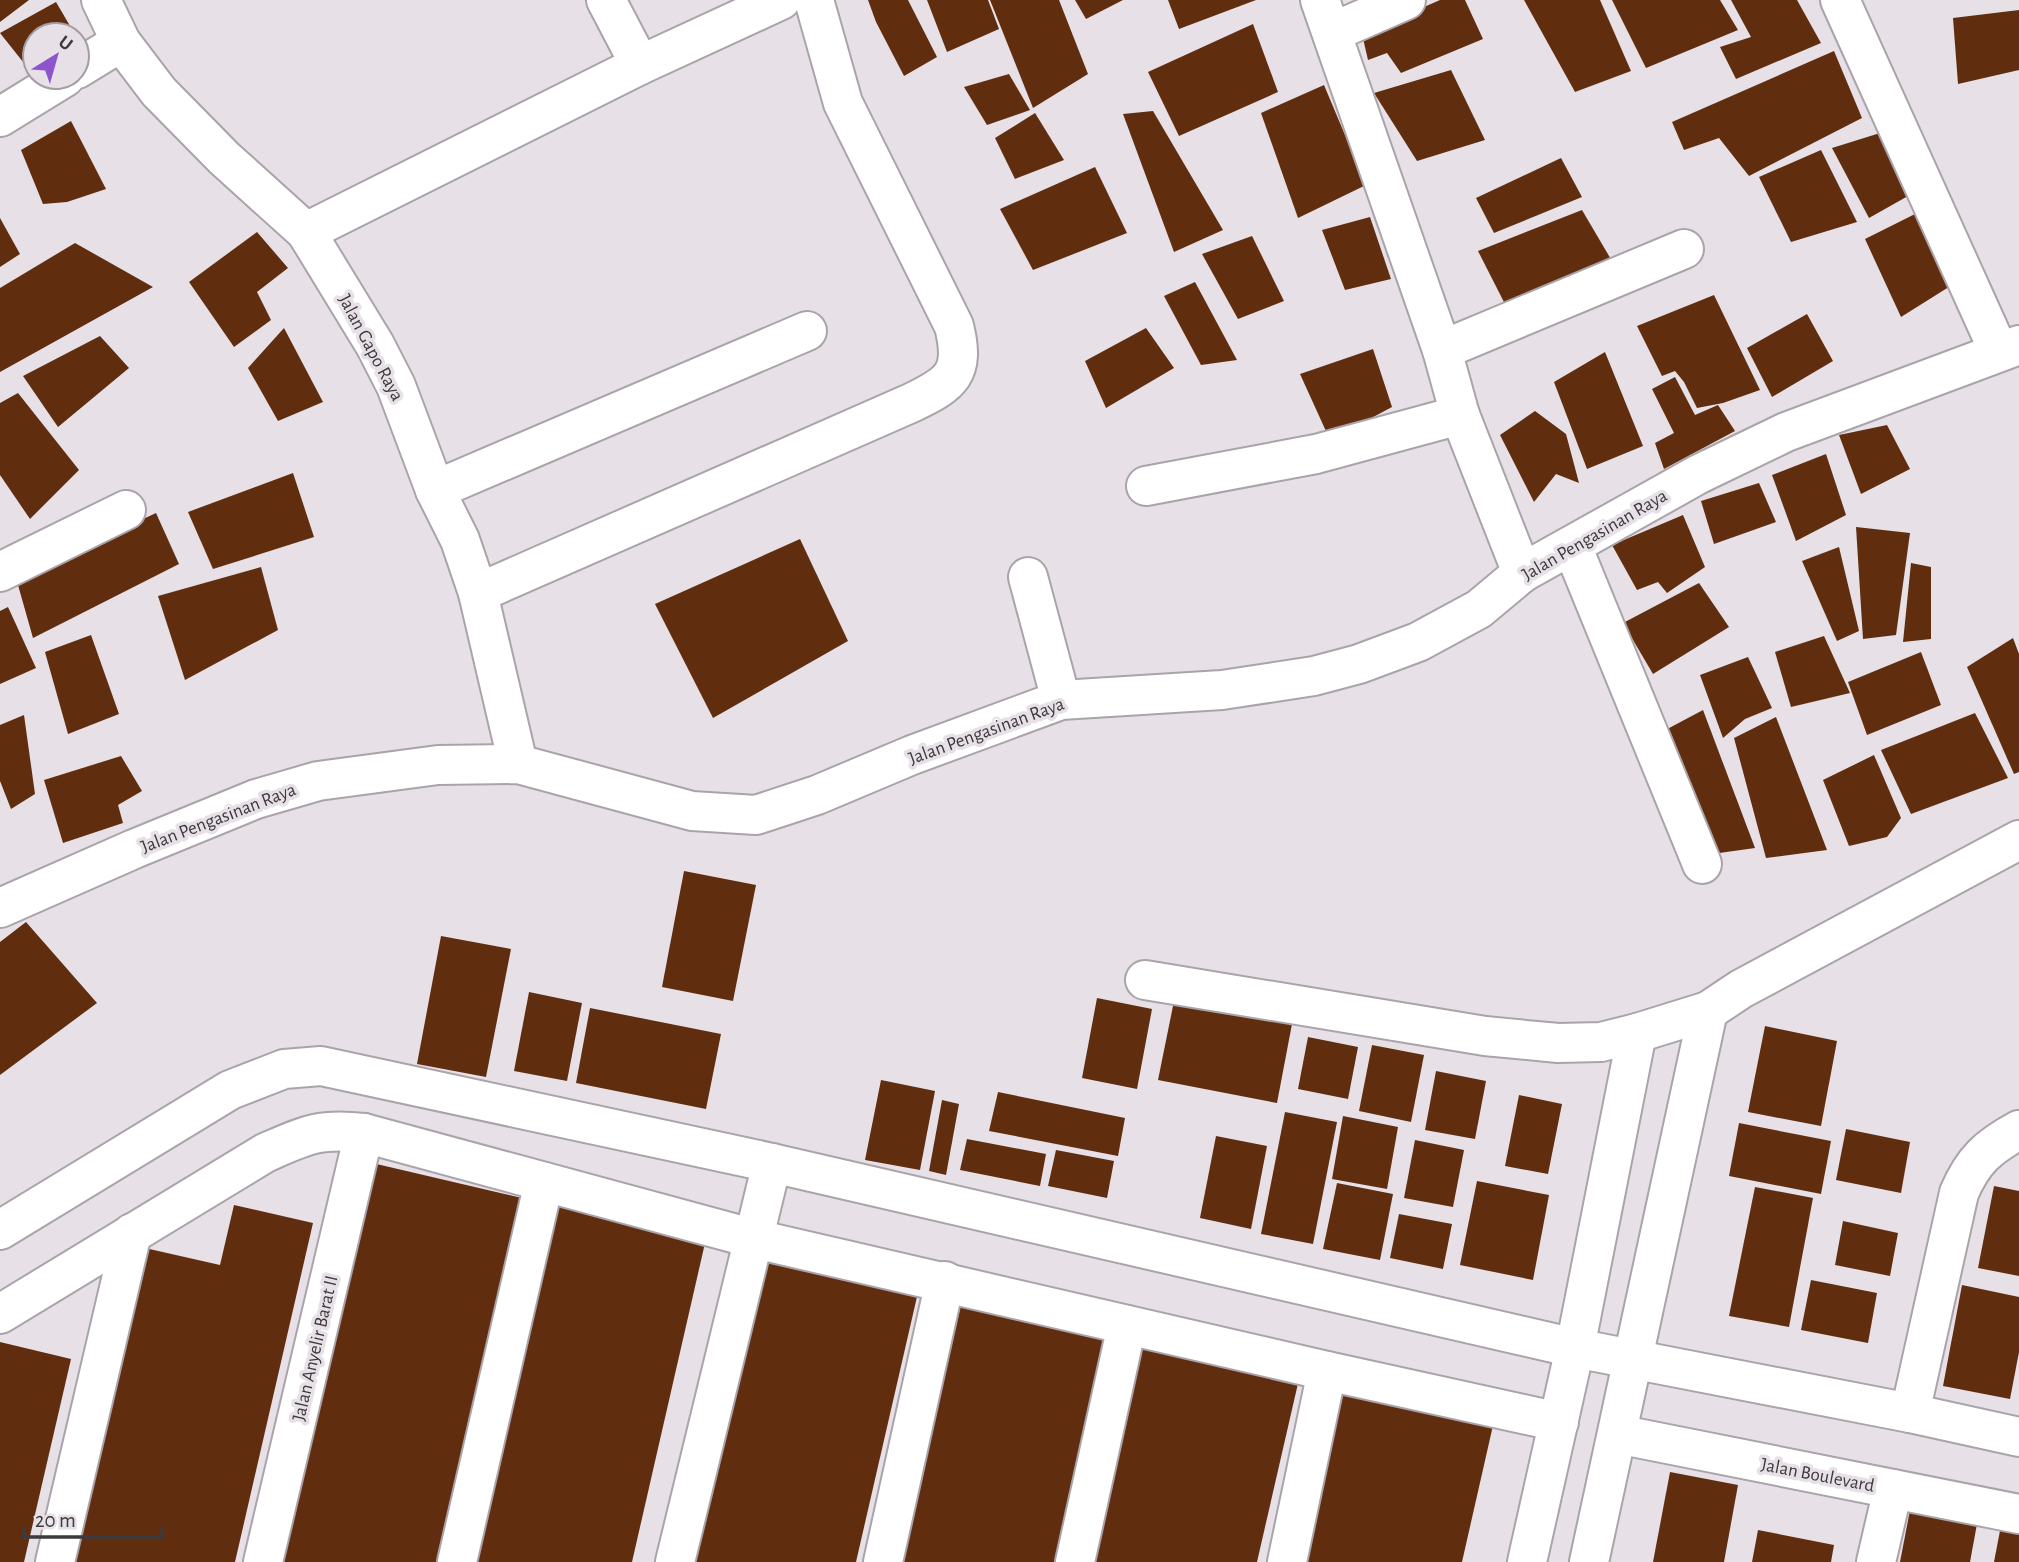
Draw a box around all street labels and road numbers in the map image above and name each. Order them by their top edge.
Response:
street label: Jalan Gapo Raya [335,291,407,404]
street label: Jalan Pengasinan Raya [1519,486,1671,585]
street label: Jalan Pengasinan Raya [906,694,1067,768]
street label: Jalan Pengasinan Raya [138,780,299,857]
street label: Jalan Anyelir Barat II [289,1274,341,1423]
street label: Jalan Boulevard [1759,1455,1876,1496]

